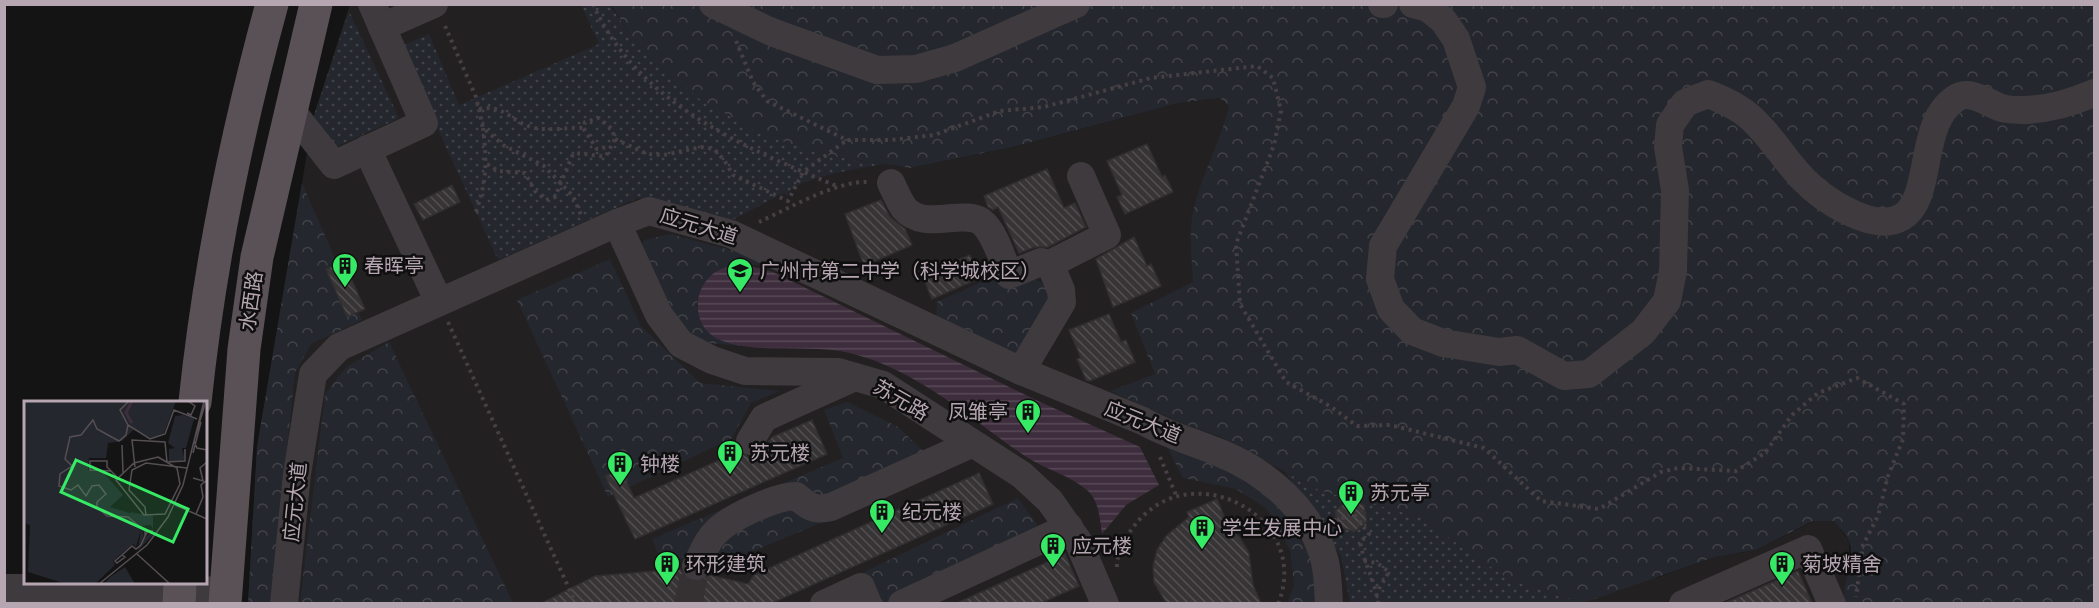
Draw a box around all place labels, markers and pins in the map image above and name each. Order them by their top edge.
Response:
building icon: 春晖亭 [330,251,360,289]
place label: 春晖亭 [364,253,424,277]
school or university icon: 广州市第二中学（科学城校区） [725,256,755,294]
place label: 广州市第二中学（科学城校区） [760,258,1040,282]
building icon: 凤雏亭 [1013,397,1043,435]
place label: 凤雏亭 [948,399,1008,423]
building icon: 苏元楼 [715,438,745,476]
place label: 苏元楼 [750,440,810,464]
building icon: 钟楼 [605,449,635,487]
place label: 钟楼 [640,451,680,475]
building icon: 苏元亭 [1336,478,1366,516]
place label: 苏元亭 [1370,480,1430,504]
building icon: 纪元楼 [867,497,897,535]
place label: 纪元楼 [902,499,962,523]
building icon: 学生发展中心 [1187,513,1217,551]
place label: 学生发展中心 [1222,515,1342,539]
building icon: 应元楼 [1038,531,1068,569]
place label: 应元楼 [1072,533,1132,557]
building icon: 环形建筑 [652,549,682,587]
building icon: 菊坡精舍 [1767,549,1797,587]
place label: 环形建筑 [686,551,766,575]
place label: 菊坡精舍 [1802,551,1882,575]

